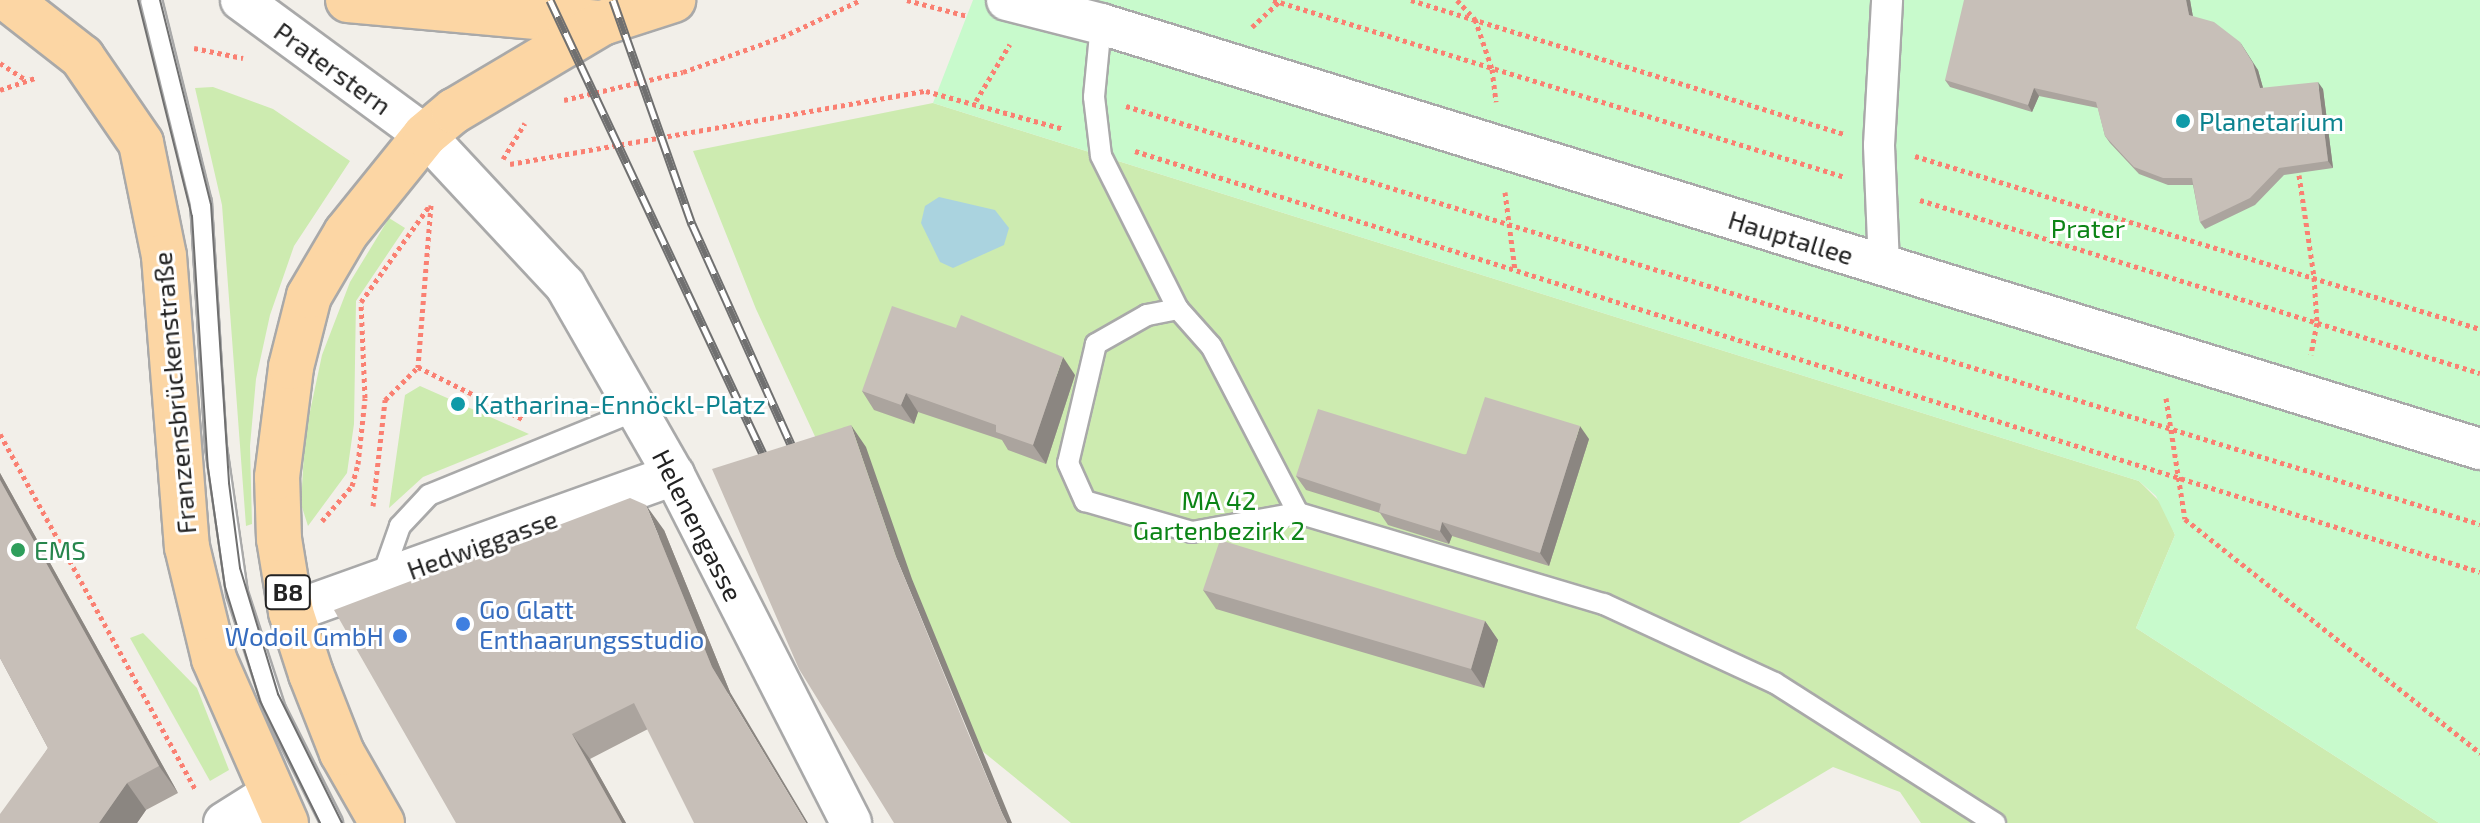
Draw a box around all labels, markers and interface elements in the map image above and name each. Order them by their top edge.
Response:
street label: Praterstern [268,15,398,121]
place label: Planetarium [2199,105,2344,137]
marker: Planetarium [2174,112,2192,130]
street label: Hauptallee [1725,203,1857,271]
park label: Prater [2051,212,2125,244]
street label: Franzensbrückenstraße [146,251,202,535]
place label: Katharina-Ennöckl-Platz [474,388,766,420]
marker: Katharina-Ennöckl-Platz [449,395,467,413]
street label: Helenengasse [646,444,750,606]
park label: MA 42 Gartenbezirk 2 [1133,484,1305,546]
street label: Hedwiggasse [403,502,561,586]
place label: EMS [34,534,86,566]
marker: EMS [9,541,27,559]
road number: B8 [264,572,312,612]
place label: Go Glatt Enthaarungsstudio [479,593,704,654]
marker: Go Glatt Enthaarungsstudio [454,615,472,633]
place label: Wodoil GmbH [224,620,384,652]
marker: Wodoil GmbH [391,627,409,645]

